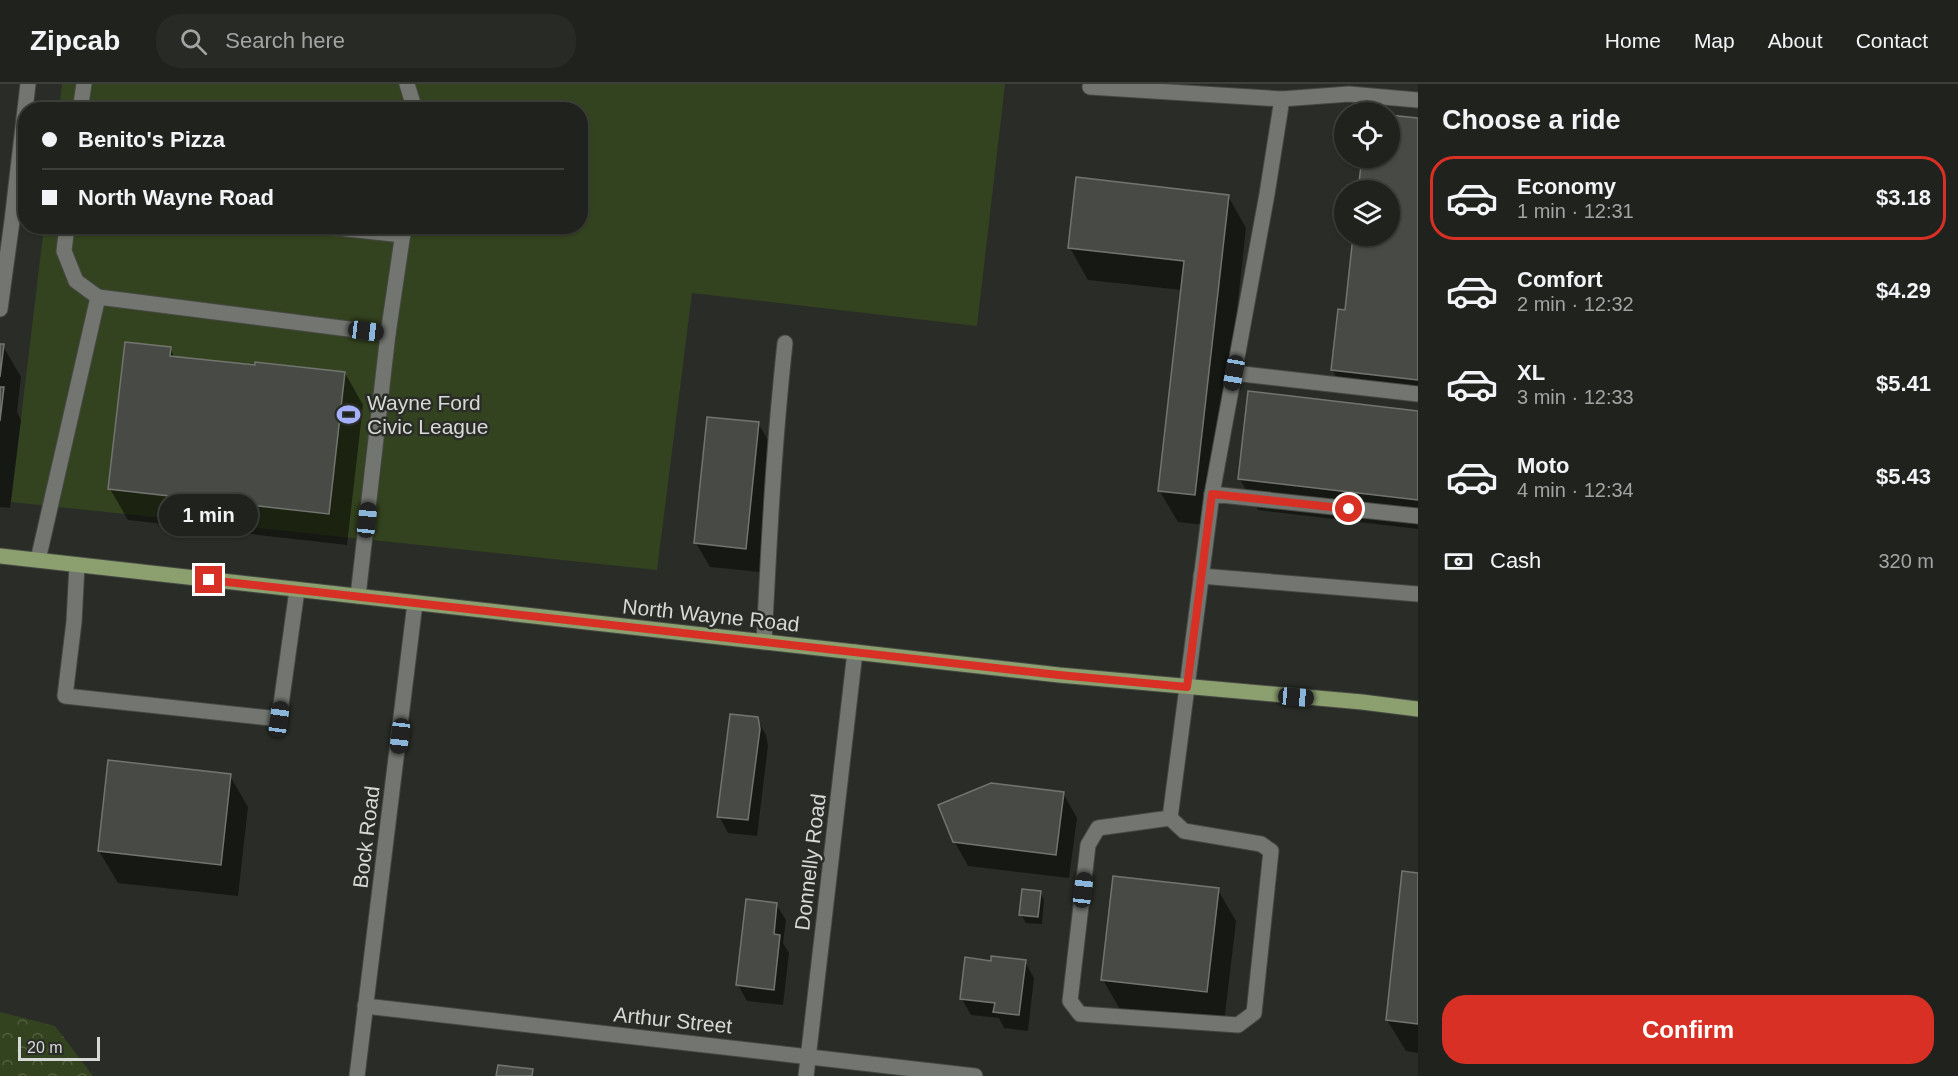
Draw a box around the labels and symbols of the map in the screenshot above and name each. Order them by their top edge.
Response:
car [347,320,385,342]
car [1222,354,1246,392]
place label: Wayne Ford Civic League [367,391,488,438]
sports icon: Wayne Ford Civic League [336,401,362,427]
callout: 1 min [160,493,258,535]
route start [1335,495,1362,522]
car [356,501,378,539]
route end [195,566,222,593]
street label: North Wayne Road [621,594,801,636]
car [1277,686,1315,708]
car [268,700,290,738]
car [389,717,411,755]
street label: Bock Road [348,785,384,889]
street label: Donnelly Road [790,792,830,932]
car [1072,871,1094,909]
street label: Arthur Street [613,1002,734,1038]
scale bar [18,1034,100,1062]

